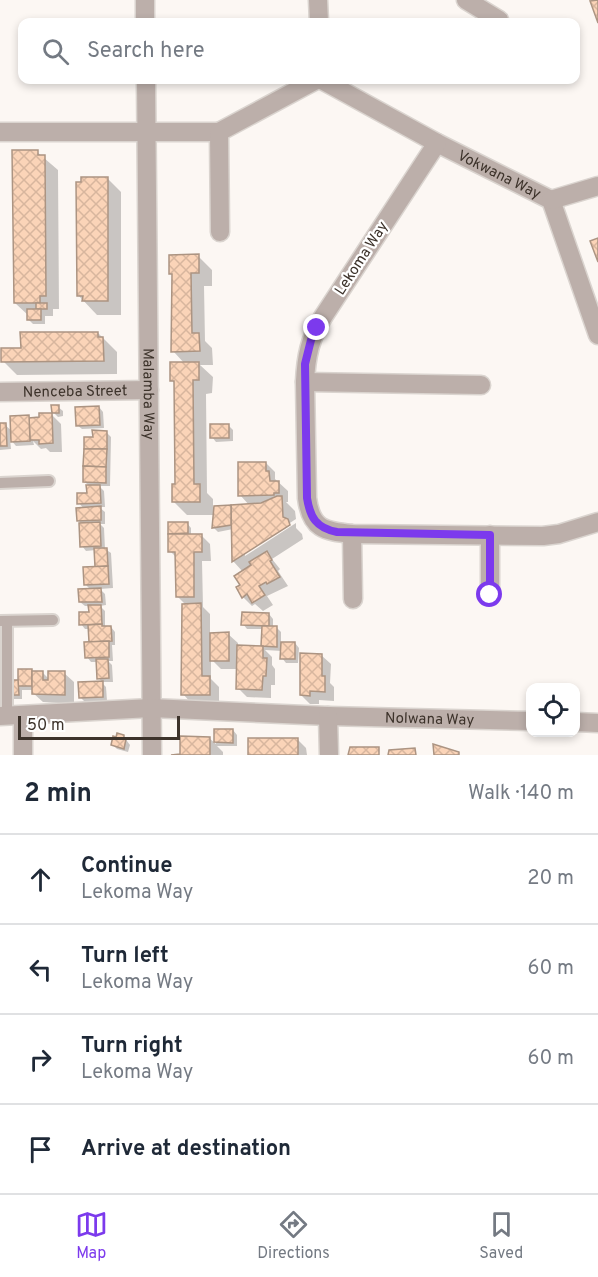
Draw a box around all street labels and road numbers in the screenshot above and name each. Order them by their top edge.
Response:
street label: Vokwana Way [454,147,544,204]
street label: Lekoma Way [331,218,393,299]
street label: Malamba Way [137,348,157,440]
street label: Nenceba Street [23,382,127,403]
street label: Nolwana Way [385,709,474,731]

